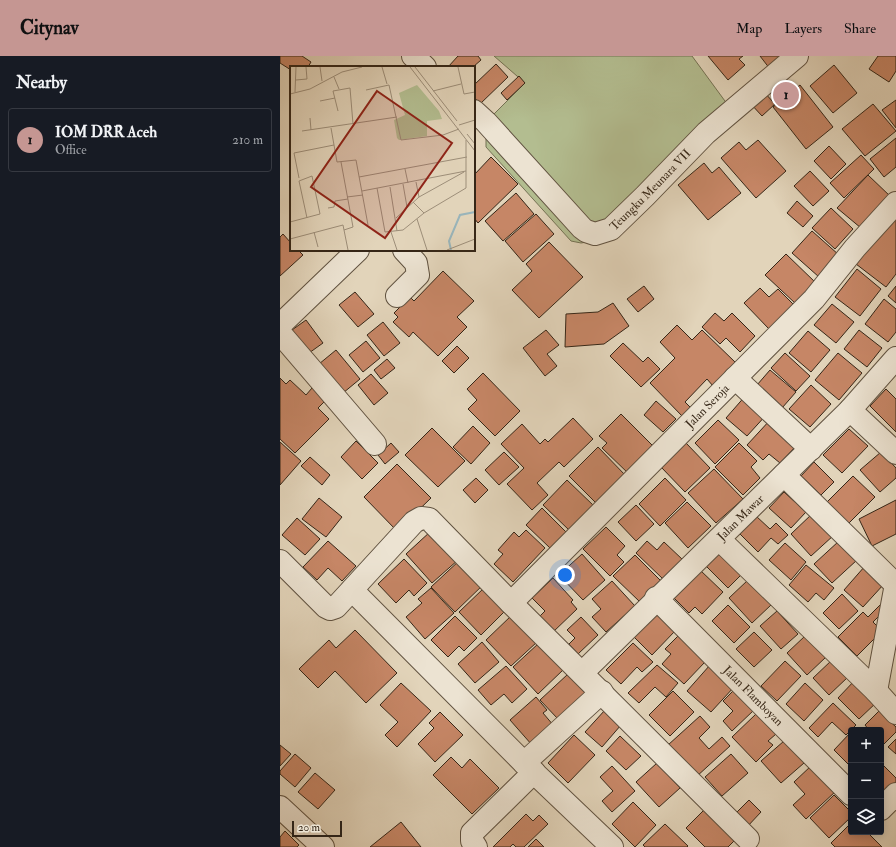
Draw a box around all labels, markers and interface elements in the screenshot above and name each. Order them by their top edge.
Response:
text: Citynav [20,16,79,40]
text: Map [736,20,762,37]
text: Layers [784,20,822,37]
text: Share [844,20,876,37]
inset map [290,66,475,251]
text: Nearby [16,72,67,93]
pin: 1 [773,80,799,110]
text: IOM DRR Aceh [55,123,157,142]
text: 1 [28,132,32,148]
text: 210 m [232,132,263,148]
text: Office [55,142,87,158]
street label: Teungku Meunara VII [607,146,694,234]
street label: Jalan Seroja [682,381,733,432]
street label: Jalan Mawar [714,491,768,545]
your location [555,565,575,585]
street label: Jalan Flamboyan [719,662,786,730]
map controls [848,727,884,835]
button: + [848,727,884,763]
button: − [848,763,884,799]
button: layers [848,799,884,835]
scale bar [292,819,342,838]
text: 20 m [298,821,320,834]

